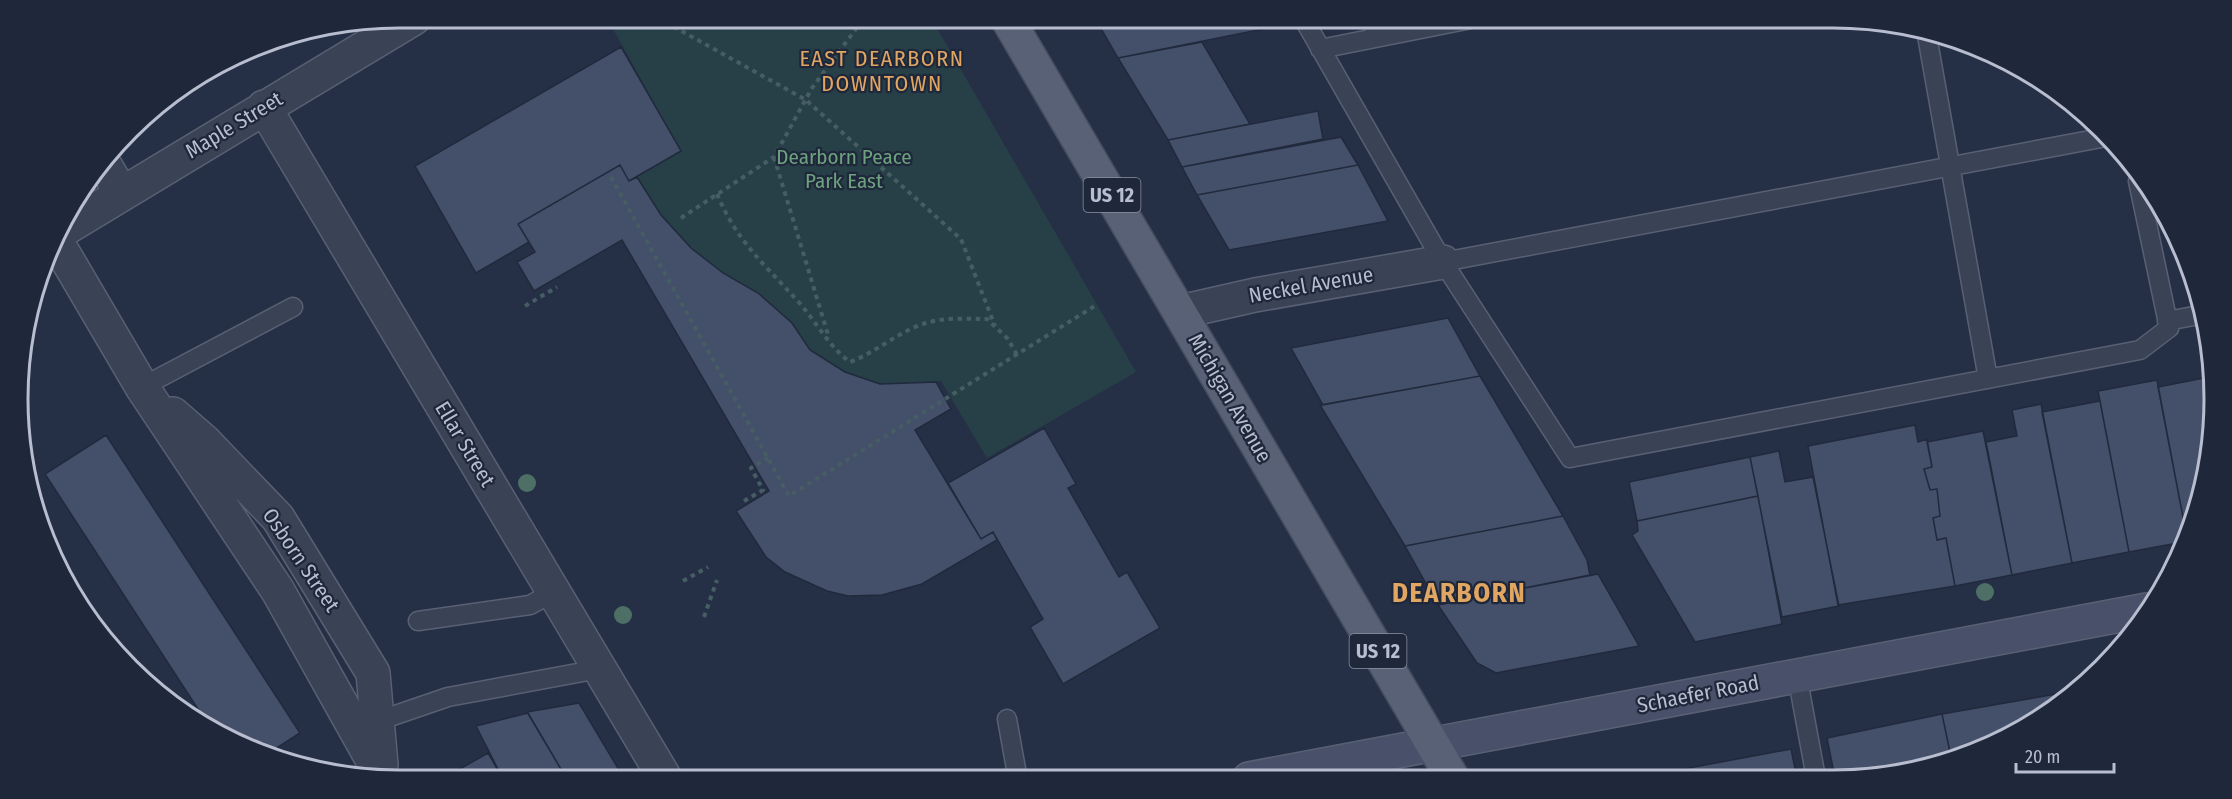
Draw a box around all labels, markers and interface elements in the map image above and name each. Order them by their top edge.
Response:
district label: EAST DEARBORN DOWNTOWN [799,45,965,97]
street label: Maple Street [181,86,287,164]
park label: Dearborn Peace Park East [776,144,912,194]
road number: US 12 [1084,178,1140,212]
street label: Neckel Avenue [1247,261,1375,309]
street label: Michigan Avenue [1183,329,1277,467]
street label: Ellar Street [429,397,501,491]
street label: Osborn Street [257,503,345,617]
district label: DEARBORN [1392,577,1526,609]
road number: US 12 [1350,634,1406,668]
street label: Schaefer Road [1635,669,1761,719]
scale bar [2016,736,2114,774]
text: 20 m [2025,746,2060,768]

